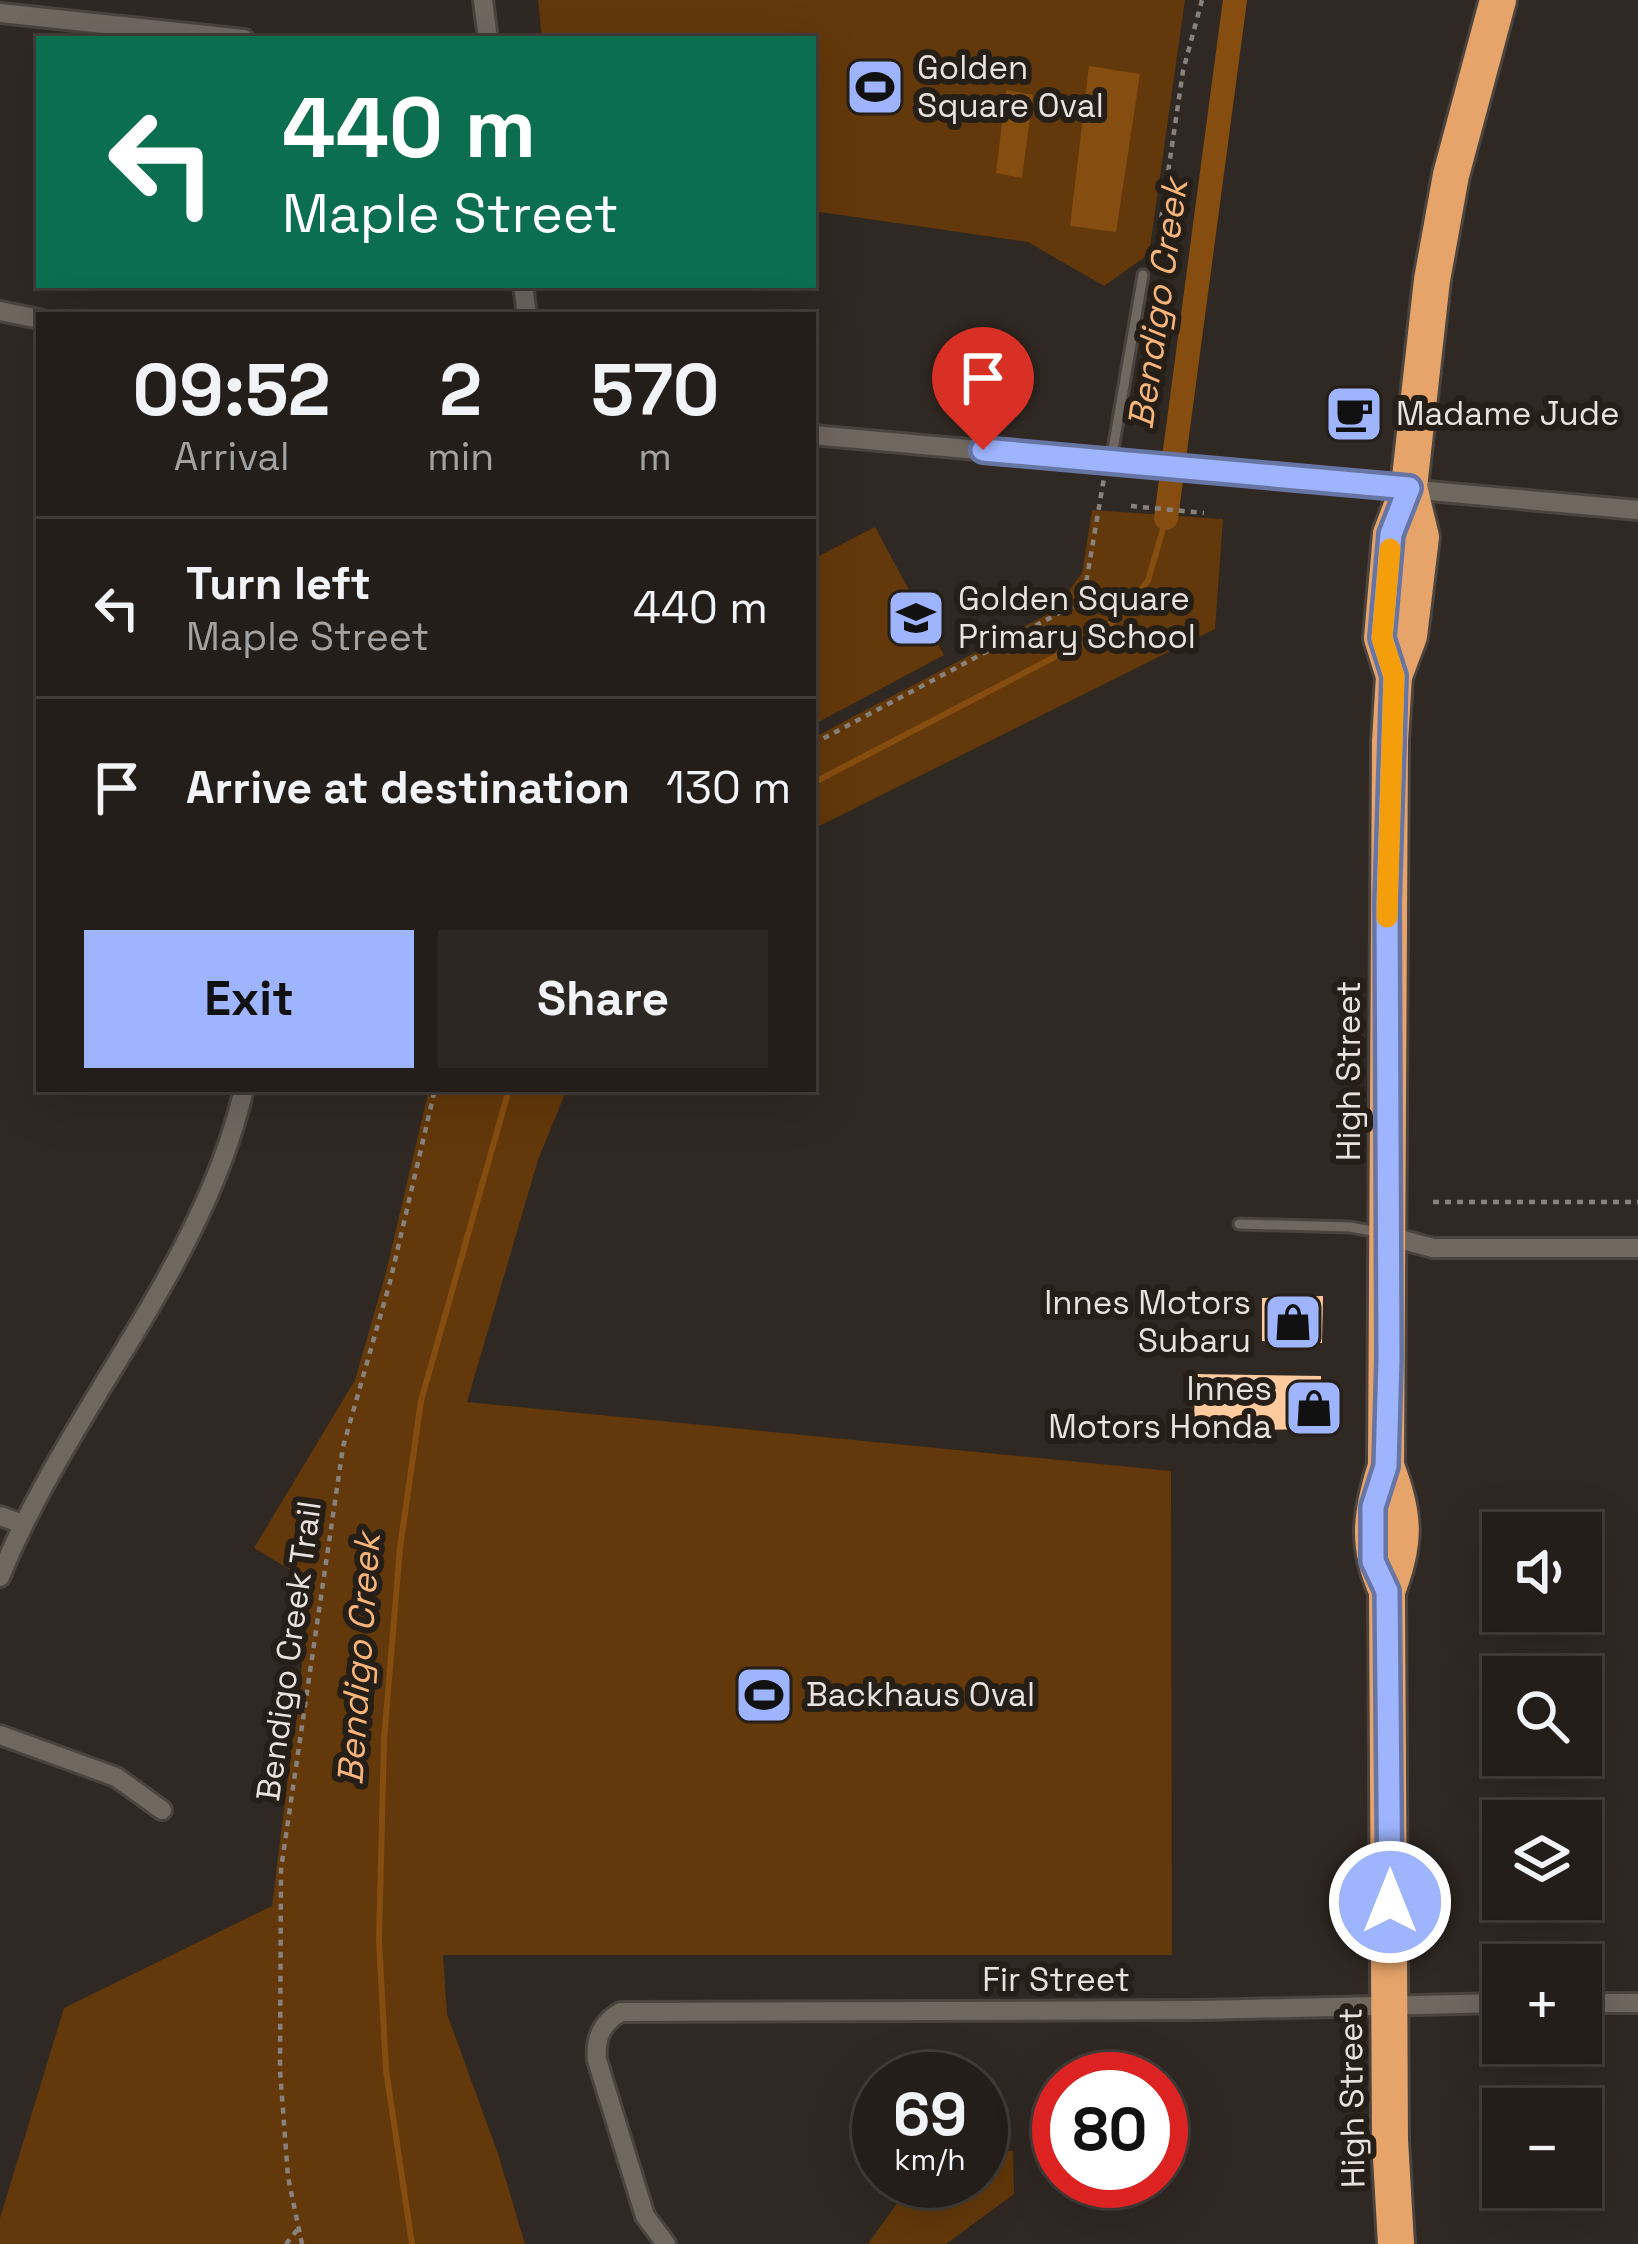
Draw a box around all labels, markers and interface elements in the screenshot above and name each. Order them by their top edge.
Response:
place label: Golden Square Oval [917,47,1104,127]
sports icon: Golden Square Oval [844,56,906,118]
text: 440 m [282,74,536,182]
icon: left [84,84,240,240]
water label: Bendigo Creek [1118,173,1199,432]
text: Maple Street [282,179,619,248]
pin [932,327,1034,450]
text: 09:52 [133,344,331,436]
text: 2 [439,344,482,436]
text: 570 [591,344,719,436]
icon: arrive [950,345,1016,411]
cafe icon: Madame Jude [1323,383,1385,445]
place label: Madame Jude [1396,393,1619,435]
text: Arrival [174,432,290,481]
text: min [427,432,494,481]
text: m [638,432,672,481]
text: Turn left [186,555,371,612]
icon: left [84,575,150,641]
place label: Golden Square Primary School [958,578,1196,658]
text: 440 m [633,579,768,636]
school or university icon: Golden Square Primary School [885,587,947,649]
text: Maple Street [186,612,429,661]
icon: arrive [84,755,150,821]
text: Arrive at destination [186,759,630,816]
text: 130 m [666,759,791,816]
button: Exit [84,930,414,1068]
button: Share [438,930,768,1068]
street label: High Street [1328,981,1370,1161]
place label: Innes Motors Subaru [1044,1282,1251,1362]
shop icon: Innes Motors Subaru [1262,1291,1324,1353]
place label: Innes Motors Honda [1048,1368,1272,1448]
shop icon: Innes Motors Honda [1283,1377,1345,1439]
street label: Bendigo Creek Trail [247,1498,331,1804]
map controls [1482,1512,1602,2208]
button: sound [1482,1512,1602,1632]
water label: Bendigo Creek [327,1528,391,1786]
button: search [1482,1656,1602,1776]
sports icon: Backhaus Oval [733,1664,795,1726]
place label: Backhaus Oval [806,1674,1035,1716]
button: layers [1482,1800,1602,1920]
position arrow [1327,1839,1453,1965]
button: + [1482,1944,1602,2064]
street label: Fir Street [982,1959,1130,2001]
street label: High Street [1329,2007,1375,2189]
speed limit sign: 80 [1032,2052,1188,2208]
text: 69 [893,2076,967,2153]
button: − [1482,2088,1602,2208]
text: km/h [894,2140,966,2179]

